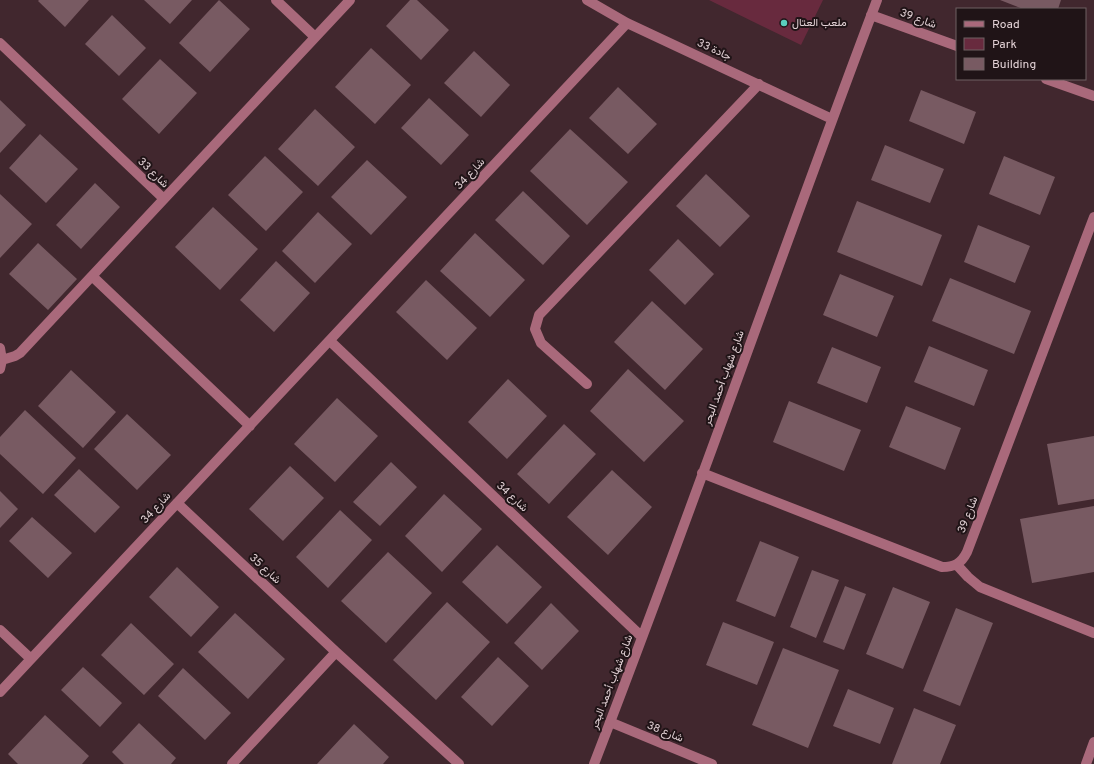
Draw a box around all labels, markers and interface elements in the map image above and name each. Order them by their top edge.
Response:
street label: شارع 39 [898,6,938,32]
legend [956,8,1086,80]
place label: ملعب العتال [792,16,847,30]
text: Road [992,17,1020,33]
marker: ملعب العتال [779,18,789,28]
street label: جادة 33 [695,36,733,64]
text: Park [992,37,1017,53]
text: Building [992,57,1036,73]
street label: شارع 33 [134,155,172,191]
street label: شارع 34 [452,155,488,193]
street label: شارع شهاب أحمد البحر [700,328,748,428]
street label: شارع 34 [493,479,531,515]
street label: شارع 34 [138,489,174,527]
street label: شارع 39 [955,495,981,535]
street label: شارع 35 [246,551,284,587]
street label: شارع شهاب أحمد البحر [587,633,637,732]
street label: شارع 38 [645,718,686,746]

